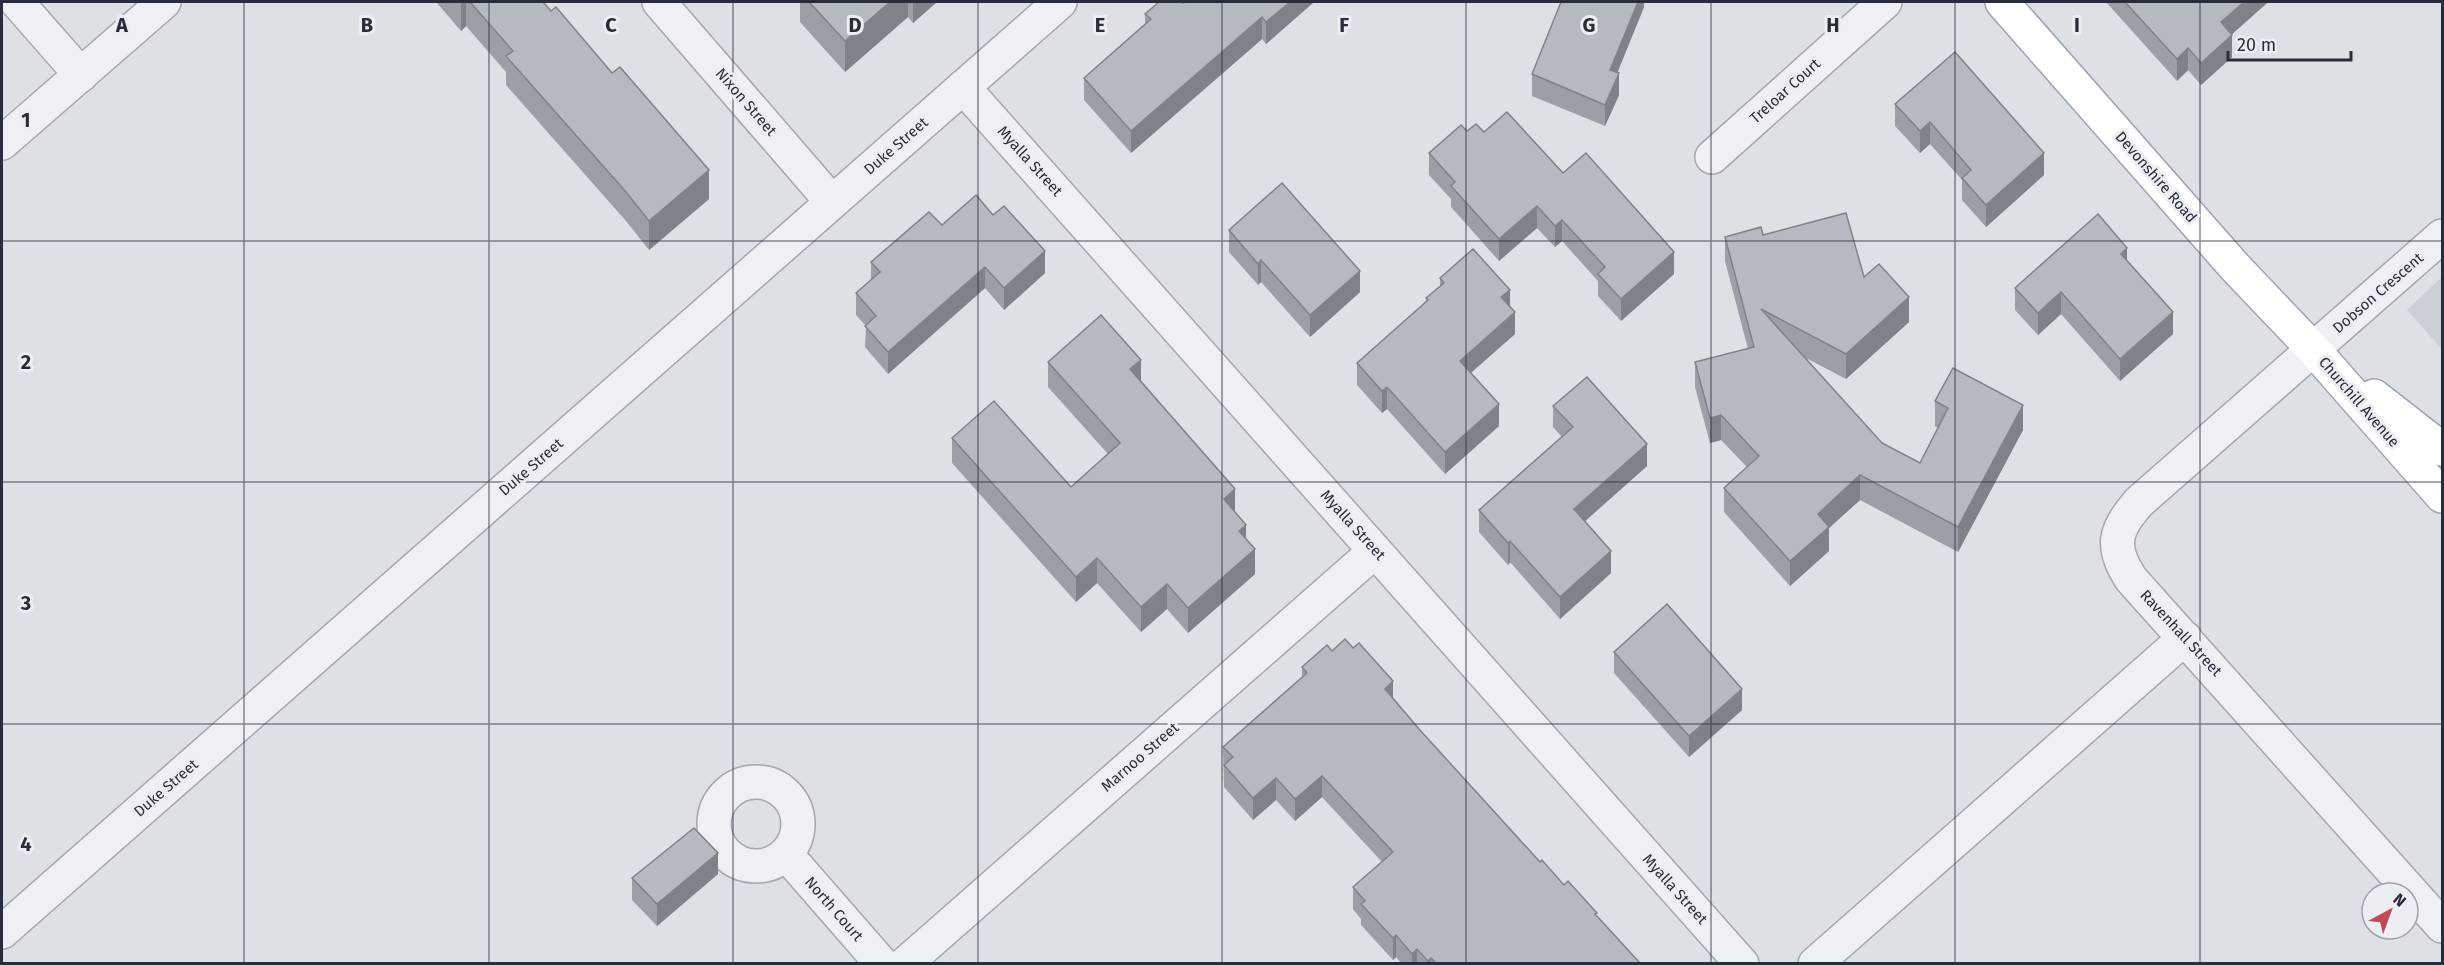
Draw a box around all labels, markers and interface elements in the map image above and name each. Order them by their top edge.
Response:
text: A [115,13,129,37]
text: B [361,13,373,37]
text: C [605,13,617,37]
text: D [848,13,862,37]
text: E [1095,13,1105,37]
text: F [1339,13,1349,37]
text: G [1583,13,1595,37]
text: H [1826,13,1840,37]
text: I [2074,13,2080,37]
scale bar [2228,24,2351,62]
text: 20 m [2237,34,2276,56]
street label: Treloar Court [1746,54,1824,127]
street label: Nixon Street [712,64,781,140]
text: 1 [21,108,31,132]
street label: Duke Street [860,113,932,179]
street label: Myalla Street [994,122,1067,200]
street label: Devonshire Road [2112,128,2200,226]
street label: Dobson Crescent [2329,248,2427,337]
text: 2 [21,350,31,374]
street label: Churchill Avenue [2315,353,2403,451]
street label: Duke Street [495,434,567,500]
street label: Myalla Street [1317,486,1390,564]
street label: Ravenhall Street [2136,586,2226,680]
text: 3 [20,591,31,615]
street label: Marnoo Street [1098,718,1183,795]
street label: Duke Street [130,755,202,821]
text: 4 [20,832,32,856]
street label: Myalla Street [1639,850,1712,928]
street label: North Court [801,873,867,945]
north arrow [2360,881,2420,941]
text: N [2389,889,2410,911]

